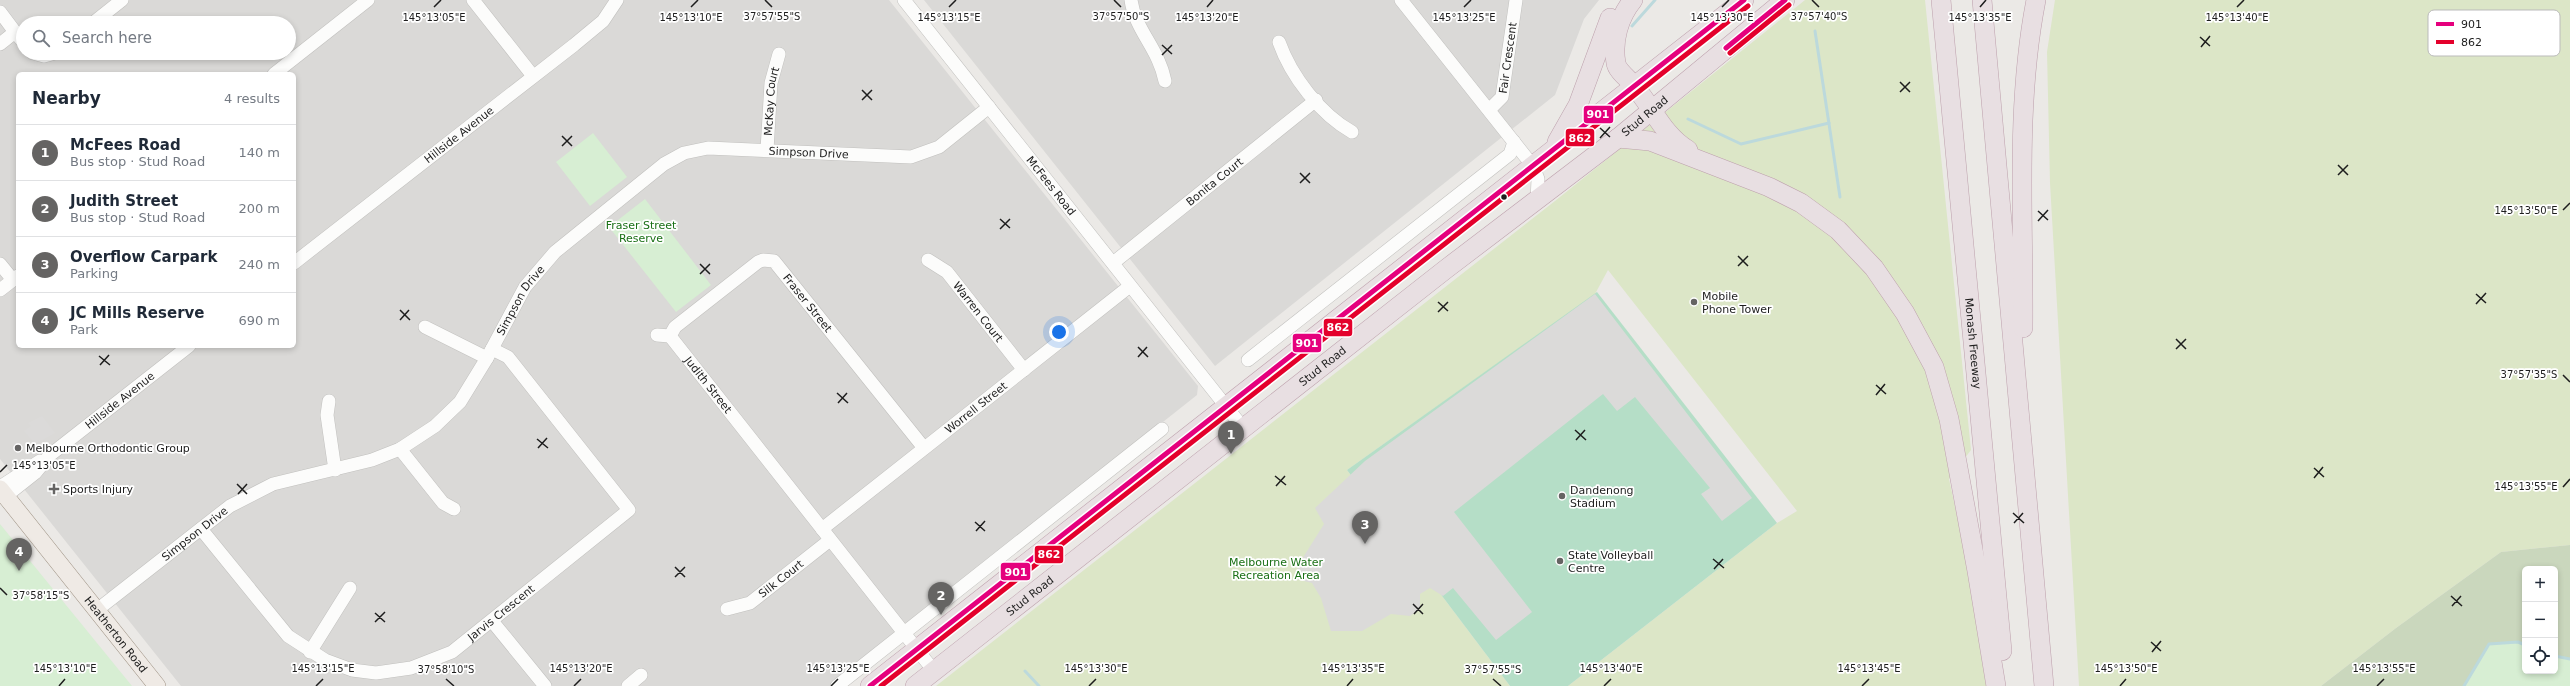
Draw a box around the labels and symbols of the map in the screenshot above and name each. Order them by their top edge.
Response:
legend [2428,10,2560,56]
text: 37°57'55"S [744,11,800,22]
text: 37°57'50"S [1093,11,1149,22]
text: 37°57'40"S [1791,11,1847,22]
text: 145°13'05"E [402,12,466,23]
text: 145°13'10"E [659,12,723,23]
text: 145°13'15"E [917,12,981,23]
text: 145°13'20"E [1175,12,1239,23]
text: 145°13'25"E [1432,12,1496,23]
text: 145°13'30"E [1690,12,1754,23]
text: 145°13'35"E [1948,12,2012,23]
text: 145°13'40"E [2205,12,2269,23]
text: 901 [2461,18,2482,31]
street label: Fair Crescent [1496,21,1519,94]
text: 862 [2461,36,2482,49]
street label: McKay Court [761,65,782,136]
street label: Stud Road [1619,93,1671,139]
street label: Hillside Avenue [422,103,496,166]
line badge: 901 [1583,105,1614,124]
text: 901 [1587,108,1609,121]
line badge: 862 [1565,128,1595,147]
text: 862 [1569,132,1591,145]
street label: Simpson Drive [768,144,849,161]
street label: McFees Road [1024,154,1079,218]
street label: Bonita Court [1183,154,1246,208]
unlabelled marker [1499,192,1509,202]
text: 145°13'50"E [2494,205,2558,216]
park label: Fraser Street Reserve [606,219,677,245]
street label: Simpson Drive [494,263,547,338]
street label: Fraser Street [780,271,835,335]
street label: Warren Court [951,279,1006,345]
place label: Mobile Phone Tower [1702,290,1772,316]
marker: Mobile Phone Tower [1689,297,1699,307]
street label: Monash Freeway [1962,297,1984,390]
line badge: 862 [1323,318,1353,337]
text: 862 [1327,321,1349,334]
your location [1049,322,1069,342]
line badge: 901 [1292,333,1322,353]
text: 901 [1296,337,1318,350]
street label: Stud Road [1296,344,1349,389]
street label: Judith Street [681,353,735,416]
street label: Hillside Avenue [82,369,157,432]
text: 37°57'35"S [2501,369,2557,380]
street label: Worrell Street [942,379,1010,436]
pin: 1 [1218,421,1244,454]
place label: Melbourne Orthodontic Group [26,442,190,455]
marker: Melbourne Orthodontic Group [13,443,23,453]
text: 145°13'05"E [12,460,76,471]
text: 145°13'55"E [2494,481,2558,492]
marker: Sports Injury [48,483,60,495]
place label: Sports Injury [63,483,134,496]
place label: Dandenong Stadium [1570,484,1634,510]
marker: Dandenong Stadium [1557,491,1567,501]
street label: Simpson Drive [159,504,230,563]
pin: 3 [1352,511,1378,544]
pin: 4 [6,538,32,571]
line badge: 862 [1034,545,1064,564]
text: 862 [1038,548,1060,561]
place label: State Volleyball Centre [1568,549,1653,575]
park label: Melbourne Water Recreation Area [1229,556,1324,582]
marker: State Volleyball Centre [1555,556,1565,566]
street label: Silk Court [756,557,806,600]
line badge: 901 [1000,562,1031,581]
text: 901 [1005,566,1027,579]
street label: Stud Road [1004,573,1056,618]
street label: Jarvis Crescent [464,582,537,644]
pin: 2 [928,582,954,615]
text: 37°58'15"S [13,590,69,601]
street label: Heatherton Road [82,594,150,675]
text: 145°13'10"E [33,663,97,674]
text: 145°13'15"E [291,663,355,674]
text: 145°13'20"E [549,663,613,674]
text: 145°13'25"E [806,663,870,674]
text: 145°13'30"E [1064,663,1128,674]
text: 145°13'35"E [1321,663,1385,674]
text: 145°13'40"E [1579,663,1643,674]
text: 145°13'45"E [1837,663,1901,674]
text: 145°13'50"E [2094,663,2158,674]
text: 145°13'55"E [2352,663,2416,674]
text: 37°58'10"S [418,664,474,675]
text: 37°57'55"S [1465,664,1521,675]

